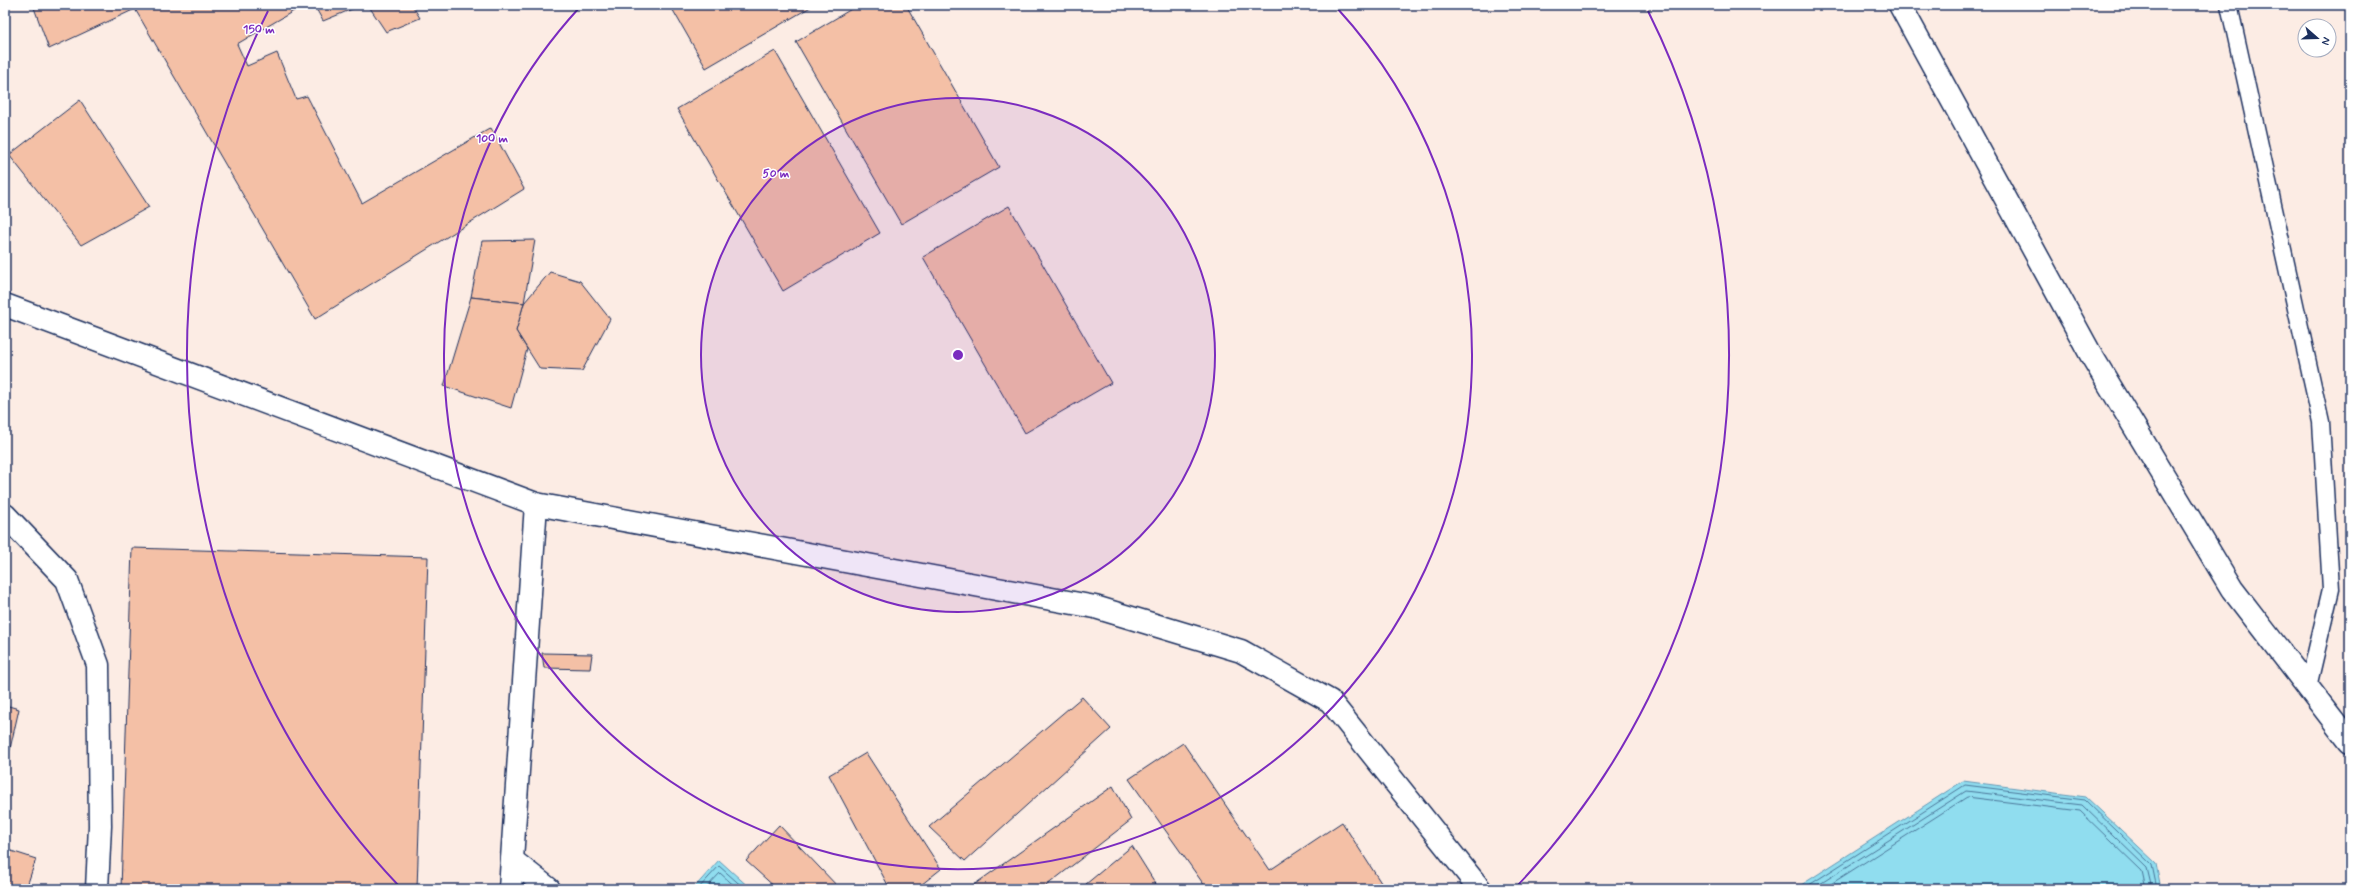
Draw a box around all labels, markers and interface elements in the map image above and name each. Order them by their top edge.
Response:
north arrow [2297,18,2337,58]
text: 150 m [243,22,275,38]
text: N [2318,35,2333,47]
text: 100 m [476,131,509,147]
text: 50 m [763,166,790,182]
centre of rings [951,348,965,362]

